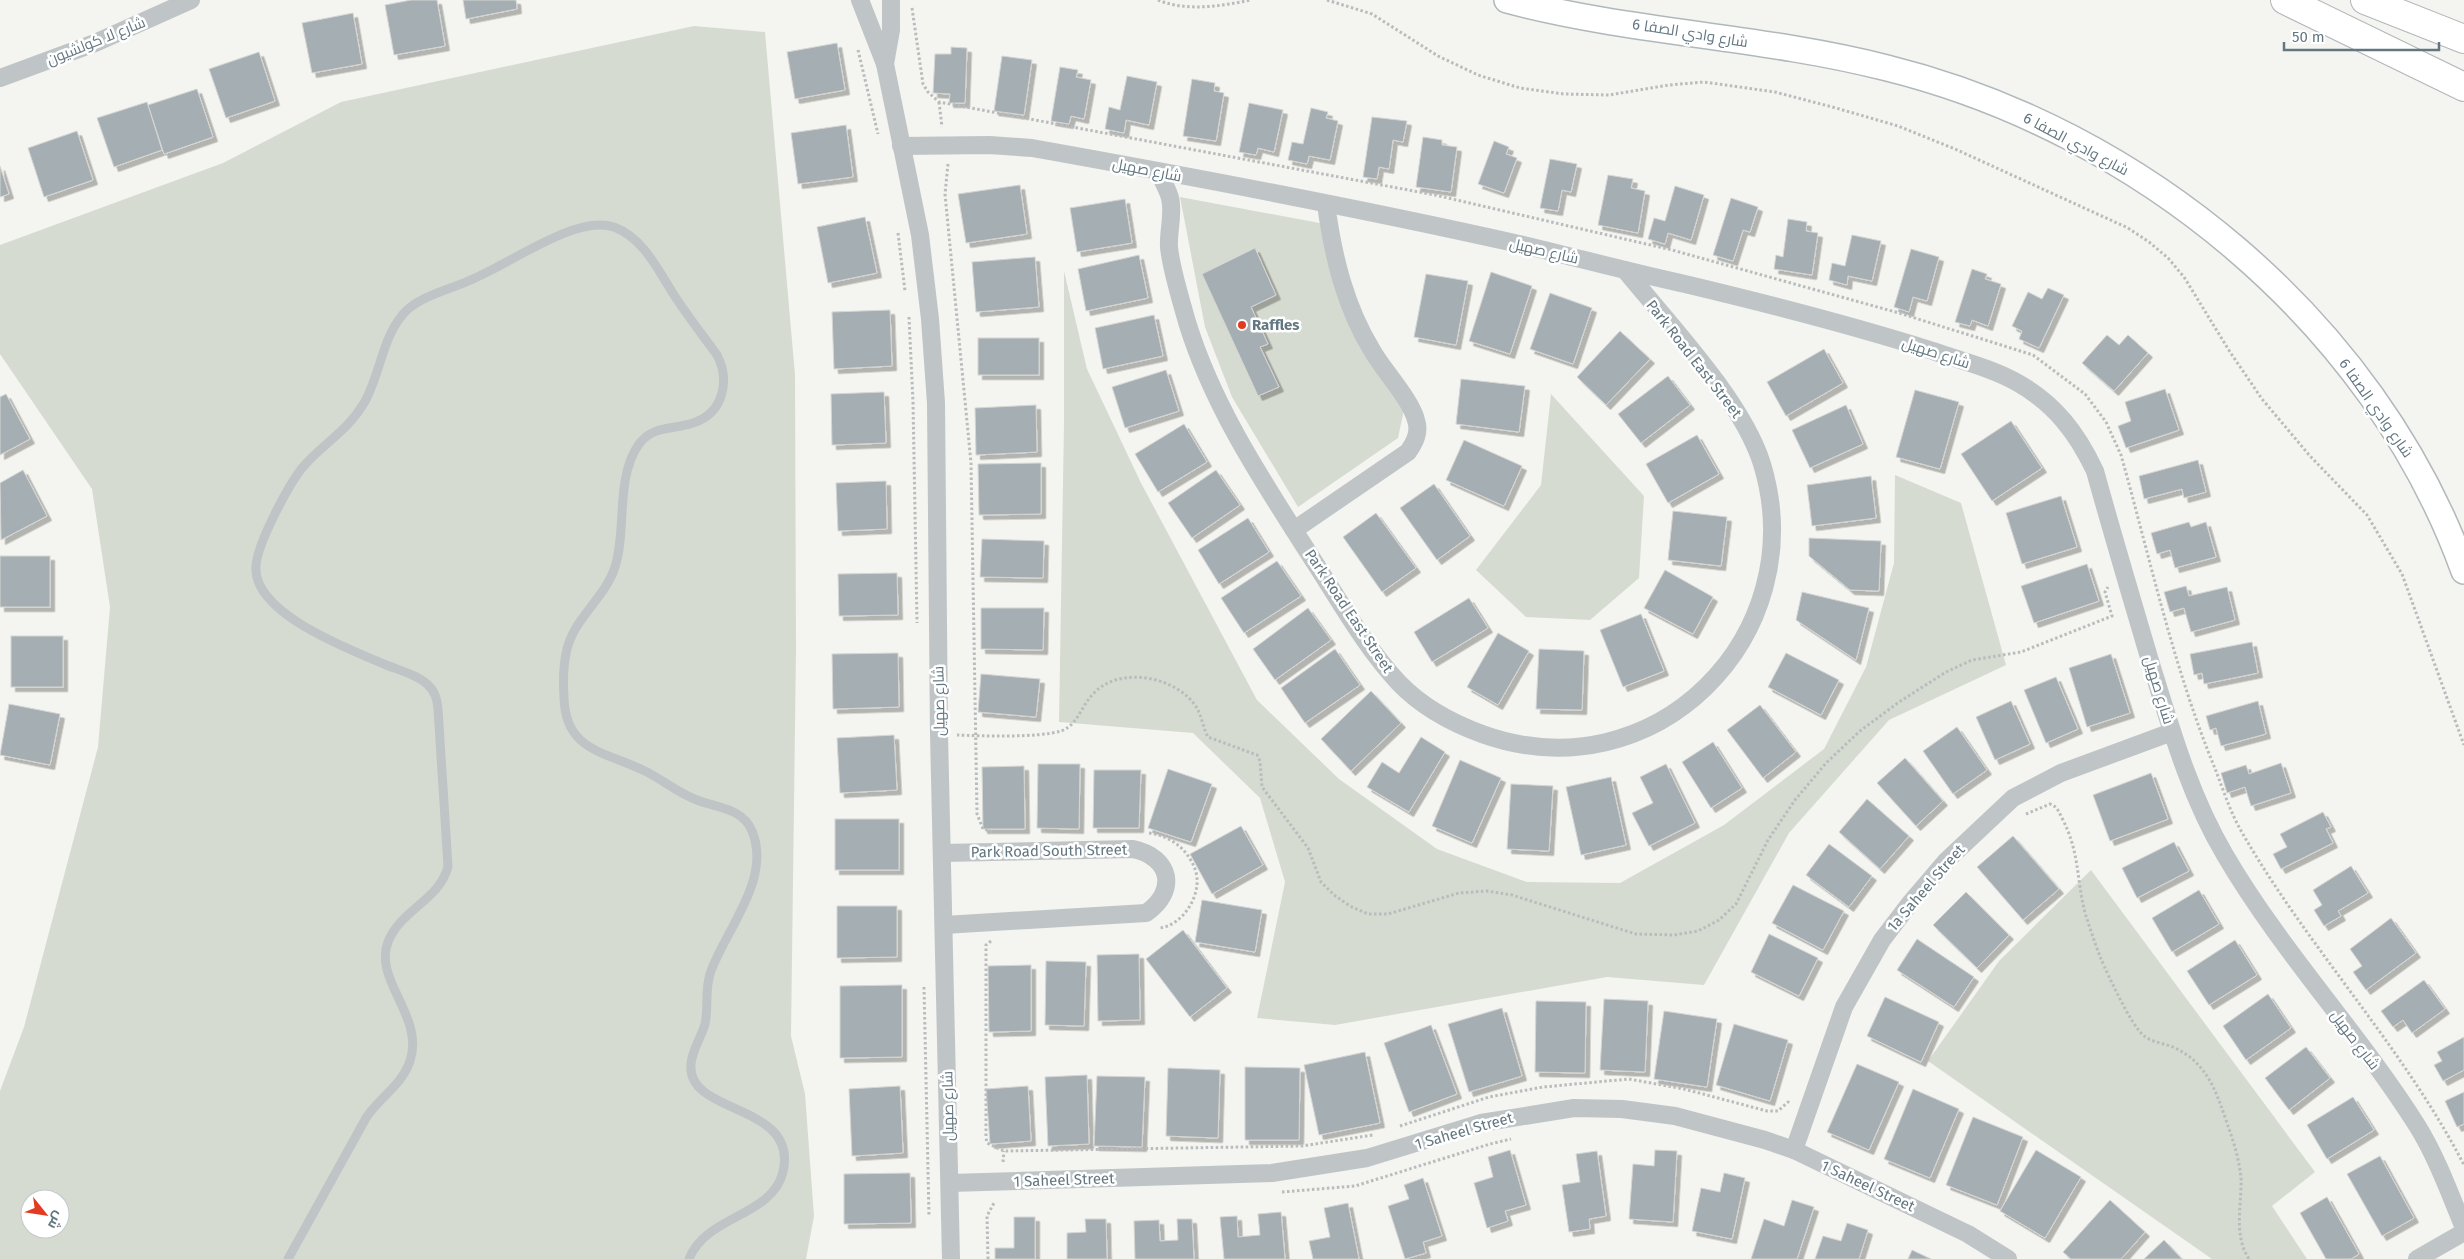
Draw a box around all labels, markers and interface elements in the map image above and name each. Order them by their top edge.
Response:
street label: شارع لا كولشيون [44,13,149,71]
street label: شارع وادي الصفا 6 [1630,15,1749,54]
scale bar [2284,20,2439,52]
text: 50 m [2292,28,2325,46]
street label: شارع وادي الصفا 6 [2019,109,2132,182]
street label: شارع صهيل [1110,154,1183,187]
street label: شارع صهيل [1507,234,1580,270]
street label: Park Road East Street [1642,296,1746,422]
place label: Raffles [1252,316,1300,334]
marker: Raffles [1236,319,1248,331]
street label: شارع صهيل [1899,334,1972,374]
street label: شارع وادي الصفا 6 [2333,355,2417,463]
street label: Park Road East Street [1301,546,1397,677]
street label: شارع صهيل [2138,654,2178,727]
street label: شارع صهيل [929,666,951,736]
street label: 1a Saheel Street [1883,840,1969,935]
street label: Park Road South Street [971,841,1128,861]
street label: شارع صهيل [2325,1007,2383,1075]
street label: شارع صهيل [938,1071,960,1141]
street label: 1 Saheel Street [1413,1108,1516,1154]
street label: 1 Saheel Street [1818,1156,1918,1216]
street label: 1 Saheel Street [1013,1169,1115,1191]
north arrow [20,1189,70,1239]
text: ش [44,1208,68,1232]

